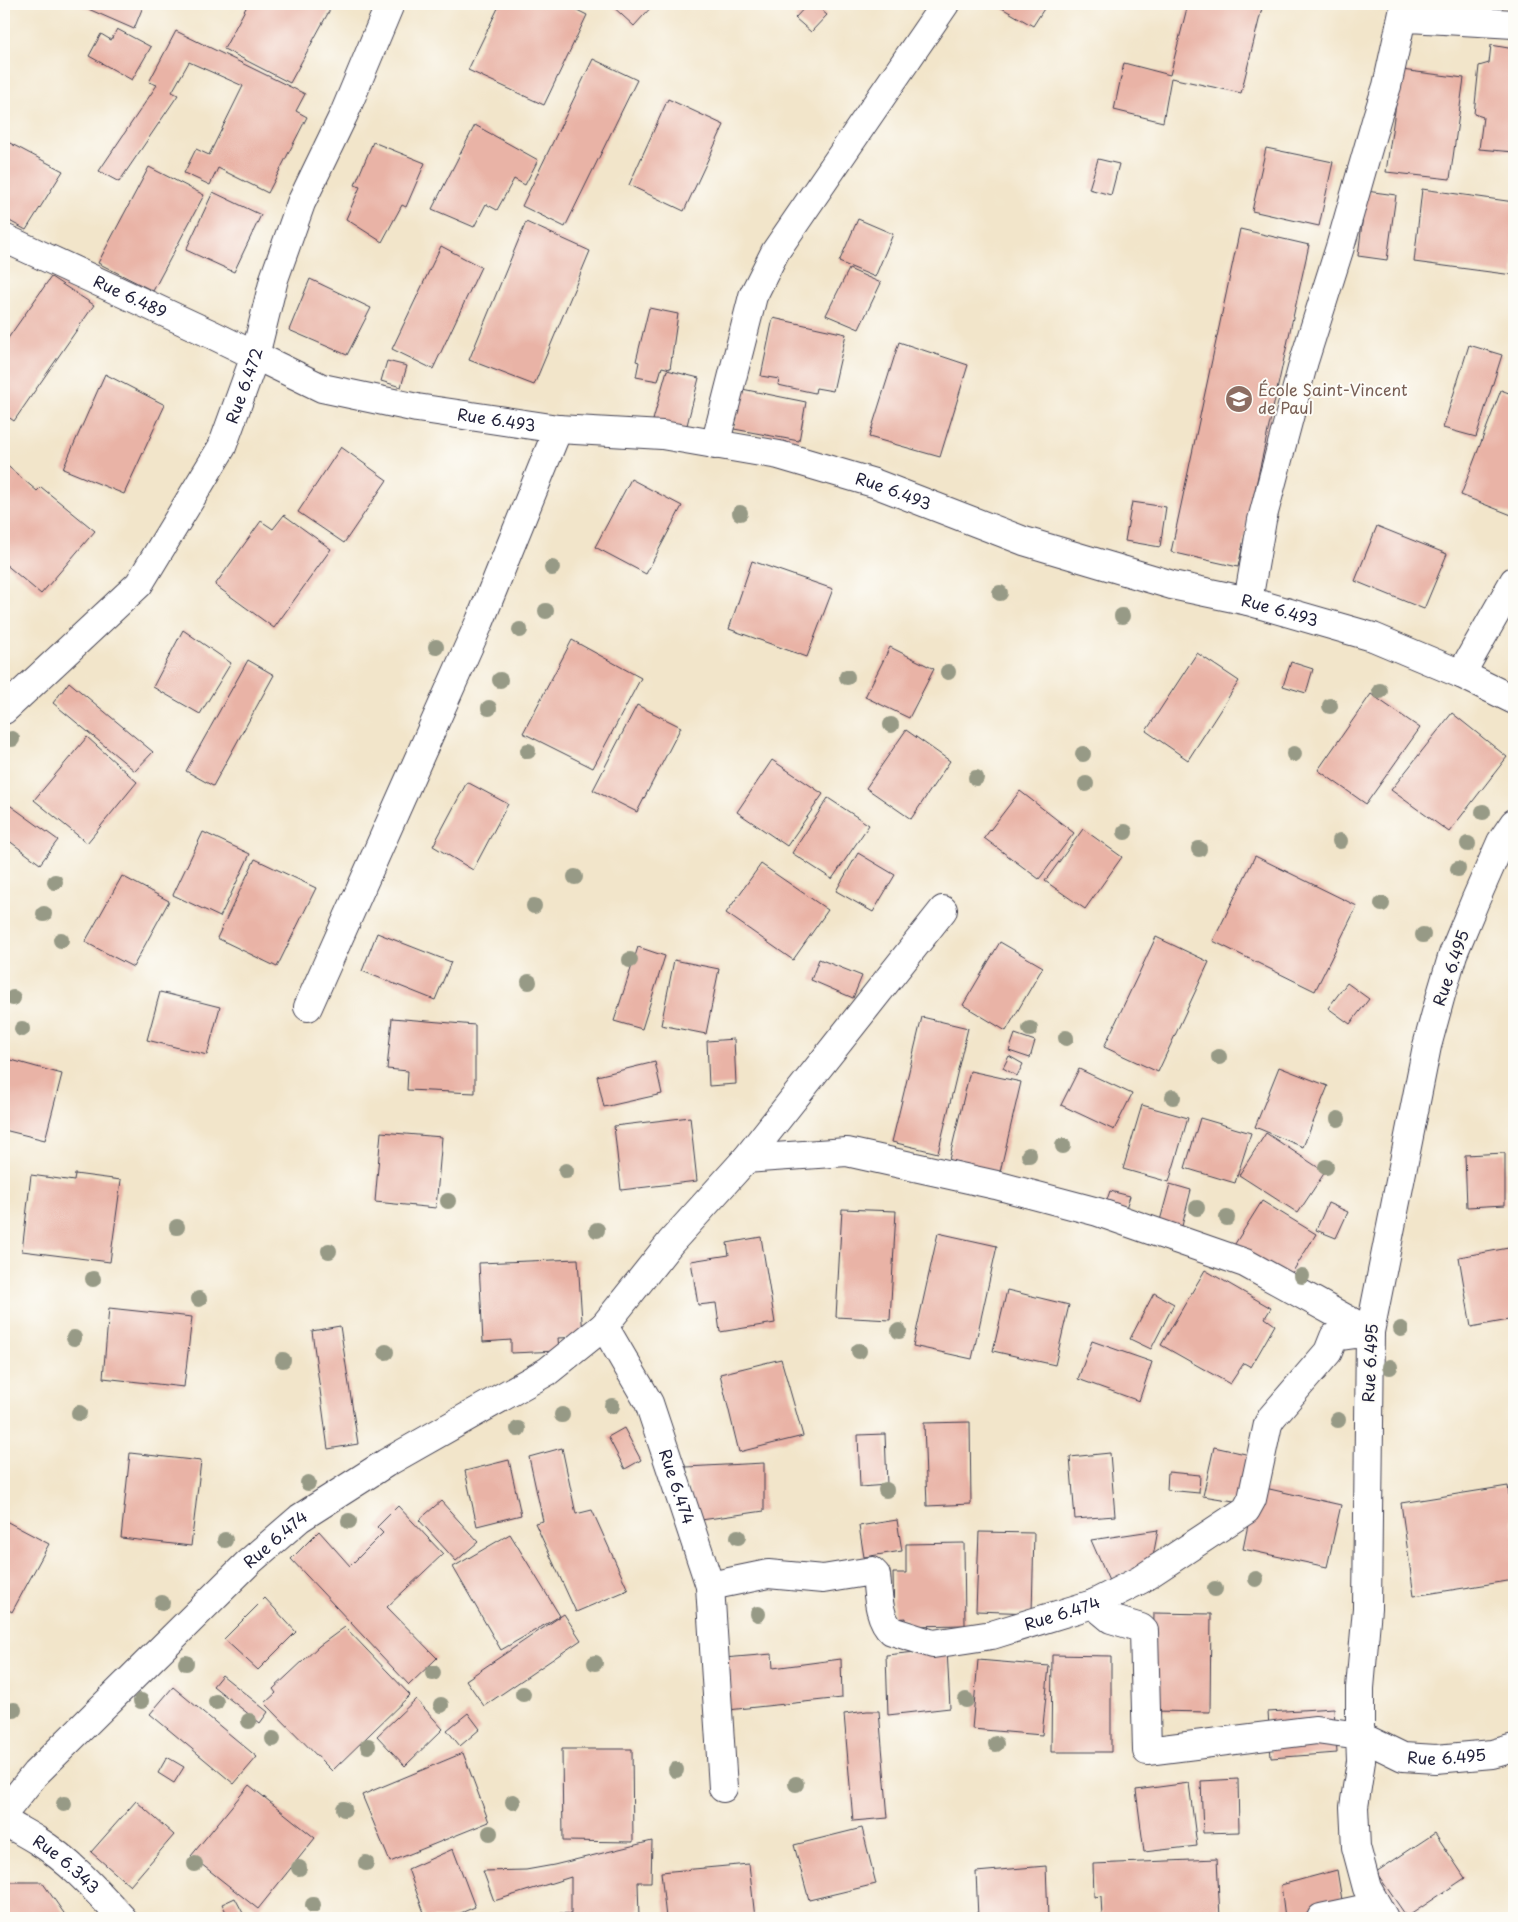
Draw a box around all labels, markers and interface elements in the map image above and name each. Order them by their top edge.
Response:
street label: Rue 6.489 [90,268,171,323]
street label: Rue 6.472 [219,345,268,427]
place label: École Saint-Vincent de Paul [1258,377,1408,419]
school or university icon: École Saint-Vincent de Paul [1224,384,1254,414]
street label: Rue 6.493 [456,401,537,437]
street label: Rue 6.493 [853,465,935,515]
street label: Rue 6.493 [1239,587,1321,632]
street label: Rue 6.495 [1426,926,1474,1009]
street label: Rue 6.495 [1355,1323,1383,1403]
street label: Rue 6.474 [654,1445,702,1527]
street label: Rue 6.474 [237,1503,312,1573]
street label: Rue 6.474 [1021,1589,1104,1635]
street label: Rue 6.495 [1407,1742,1487,1770]
street label: Rue 6.343 [29,1828,106,1898]

